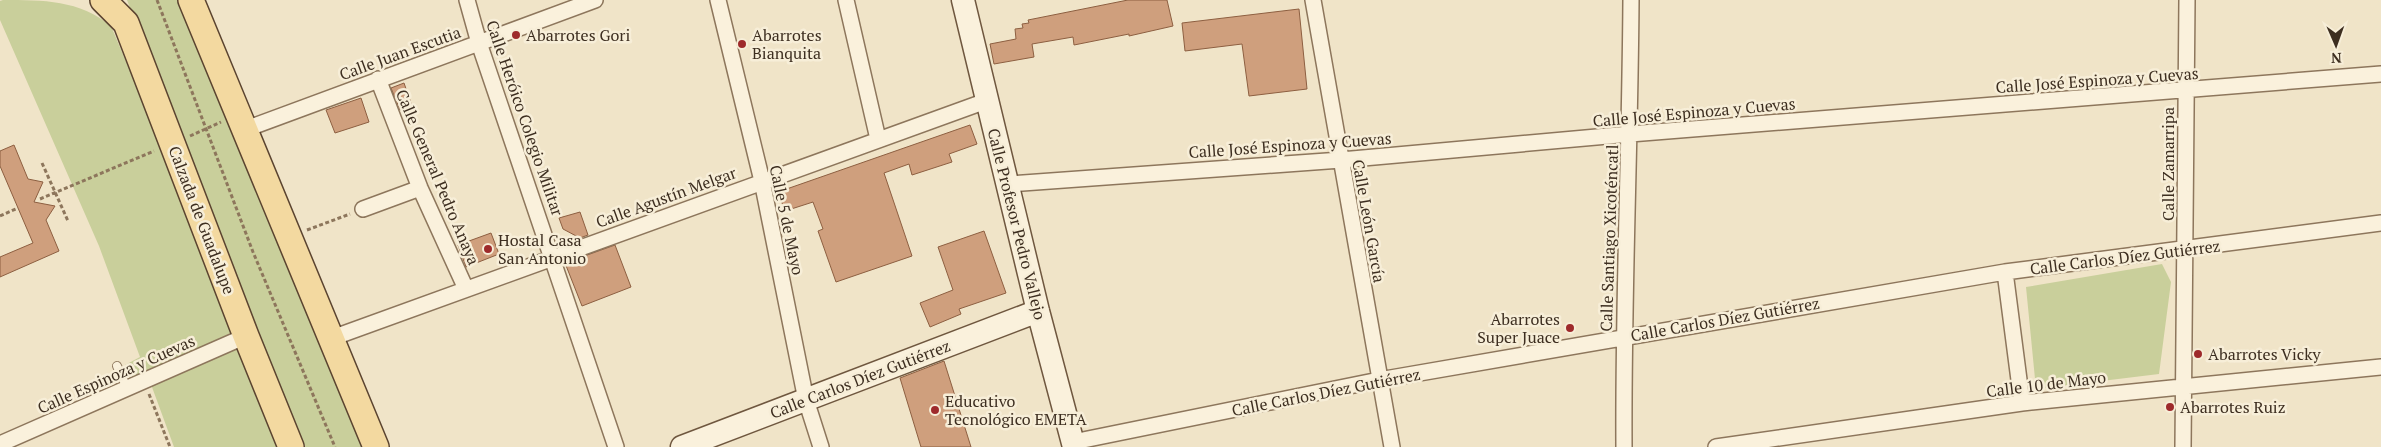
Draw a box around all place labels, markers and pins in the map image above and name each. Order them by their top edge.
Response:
place label: Abarrotes Gori [526,24,630,46]
place label: Abarrotes Bianquita [752,24,822,64]
marker: Abarrotes Gori [510,29,522,41]
marker: Abarrotes Bianquita [736,38,748,50]
place label: Hostal Casa San Antonio [498,229,586,269]
marker: Hostal Casa San Antonio [482,243,494,255]
place label: Abarrotes Super Juace [1477,308,1560,348]
marker: Abarrotes Super Juace [1564,322,1576,334]
place label: Abarrotes Vicky [2208,343,2321,365]
marker: Abarrotes Vicky [2192,348,2204,360]
place label: Educativo Tecnológico EMETA [945,390,1087,430]
place label: Abarrotes Ruiz [2180,396,2286,418]
marker: Abarrotes Ruiz [2164,401,2176,413]
marker: Educativo Tecnológico EMETA [929,404,941,416]

